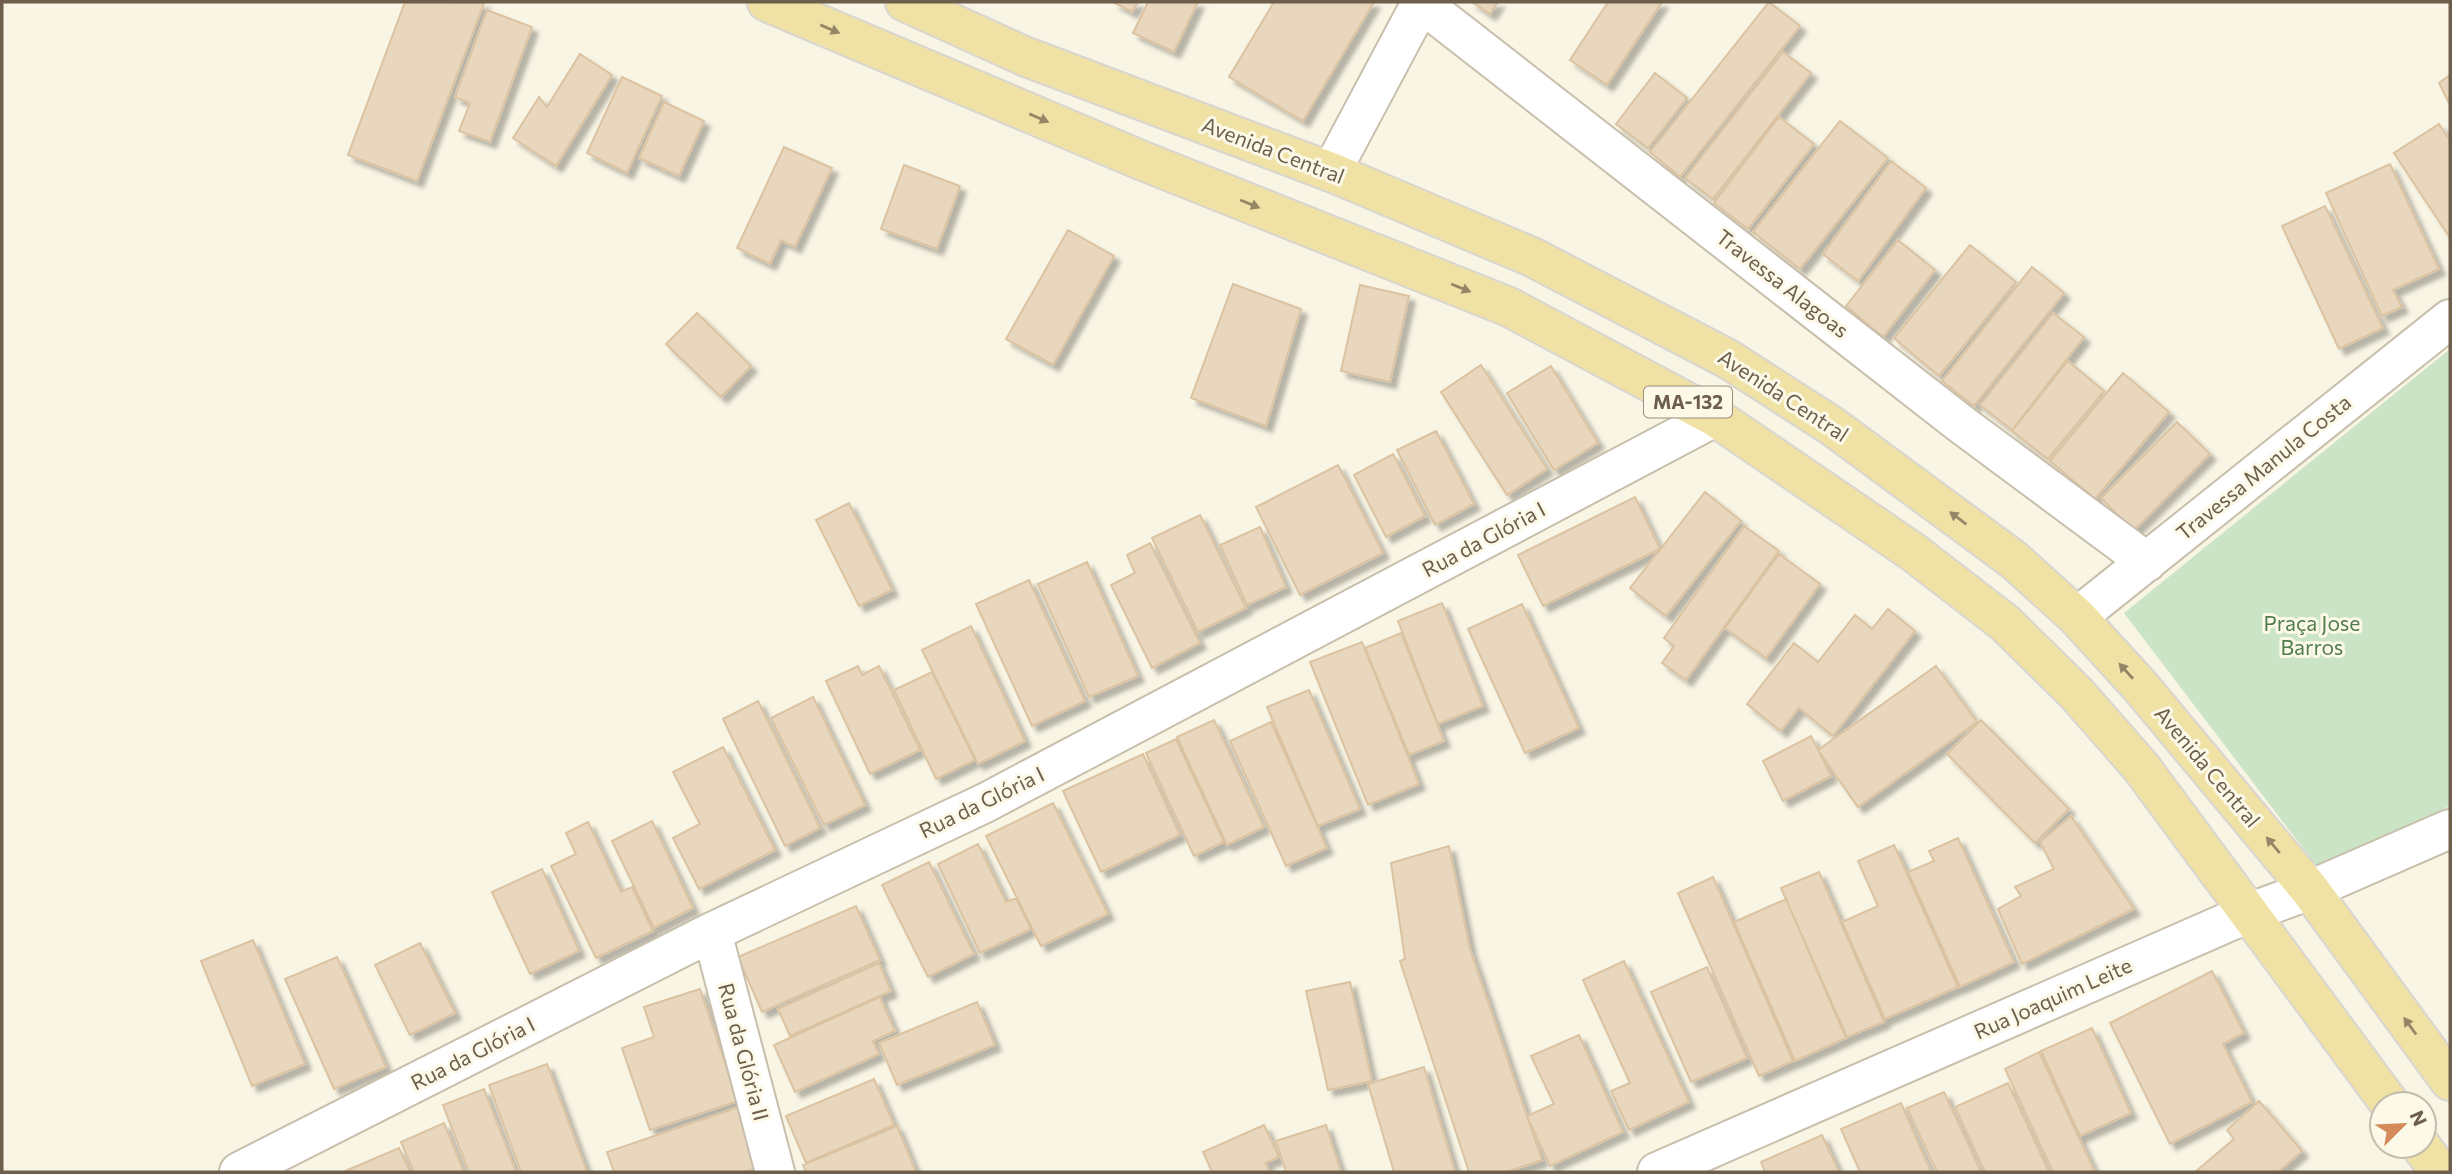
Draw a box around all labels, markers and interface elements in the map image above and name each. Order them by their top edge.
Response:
one-way arrow [820,23,840,35]
street label: Avenida Central [1199,111,1348,188]
one-way arrow [1029,112,1050,123]
one-way arrow [1239,198,1260,209]
street label: Travessa Alagoas [1712,223,1854,342]
one-way arrow [1451,283,1472,294]
street label: Avenida Central [1714,343,1854,446]
road number: MA-132 [1644,386,1732,418]
street label: Travessa Manula Costa [2171,389,2355,545]
street label: Rua da Glória I [1417,496,1549,582]
one-way arrow [1949,512,1967,526]
park label: Praça Jose Barros [2264,610,2360,659]
one-way arrow [2118,662,2134,680]
street label: Avenida Central [2150,700,2266,832]
street label: Rua da Glória I [915,761,1048,843]
one-way arrow [2265,836,2280,854]
street label: Rua Joaquim Leite [1970,952,2135,1044]
street label: Rua da Glória II [714,980,775,1123]
street label: Rua da Glória I [406,1011,538,1095]
one-way arrow [2403,1017,2417,1035]
north arrow [2368,1090,2438,1160]
text: N [2406,1107,2432,1129]

